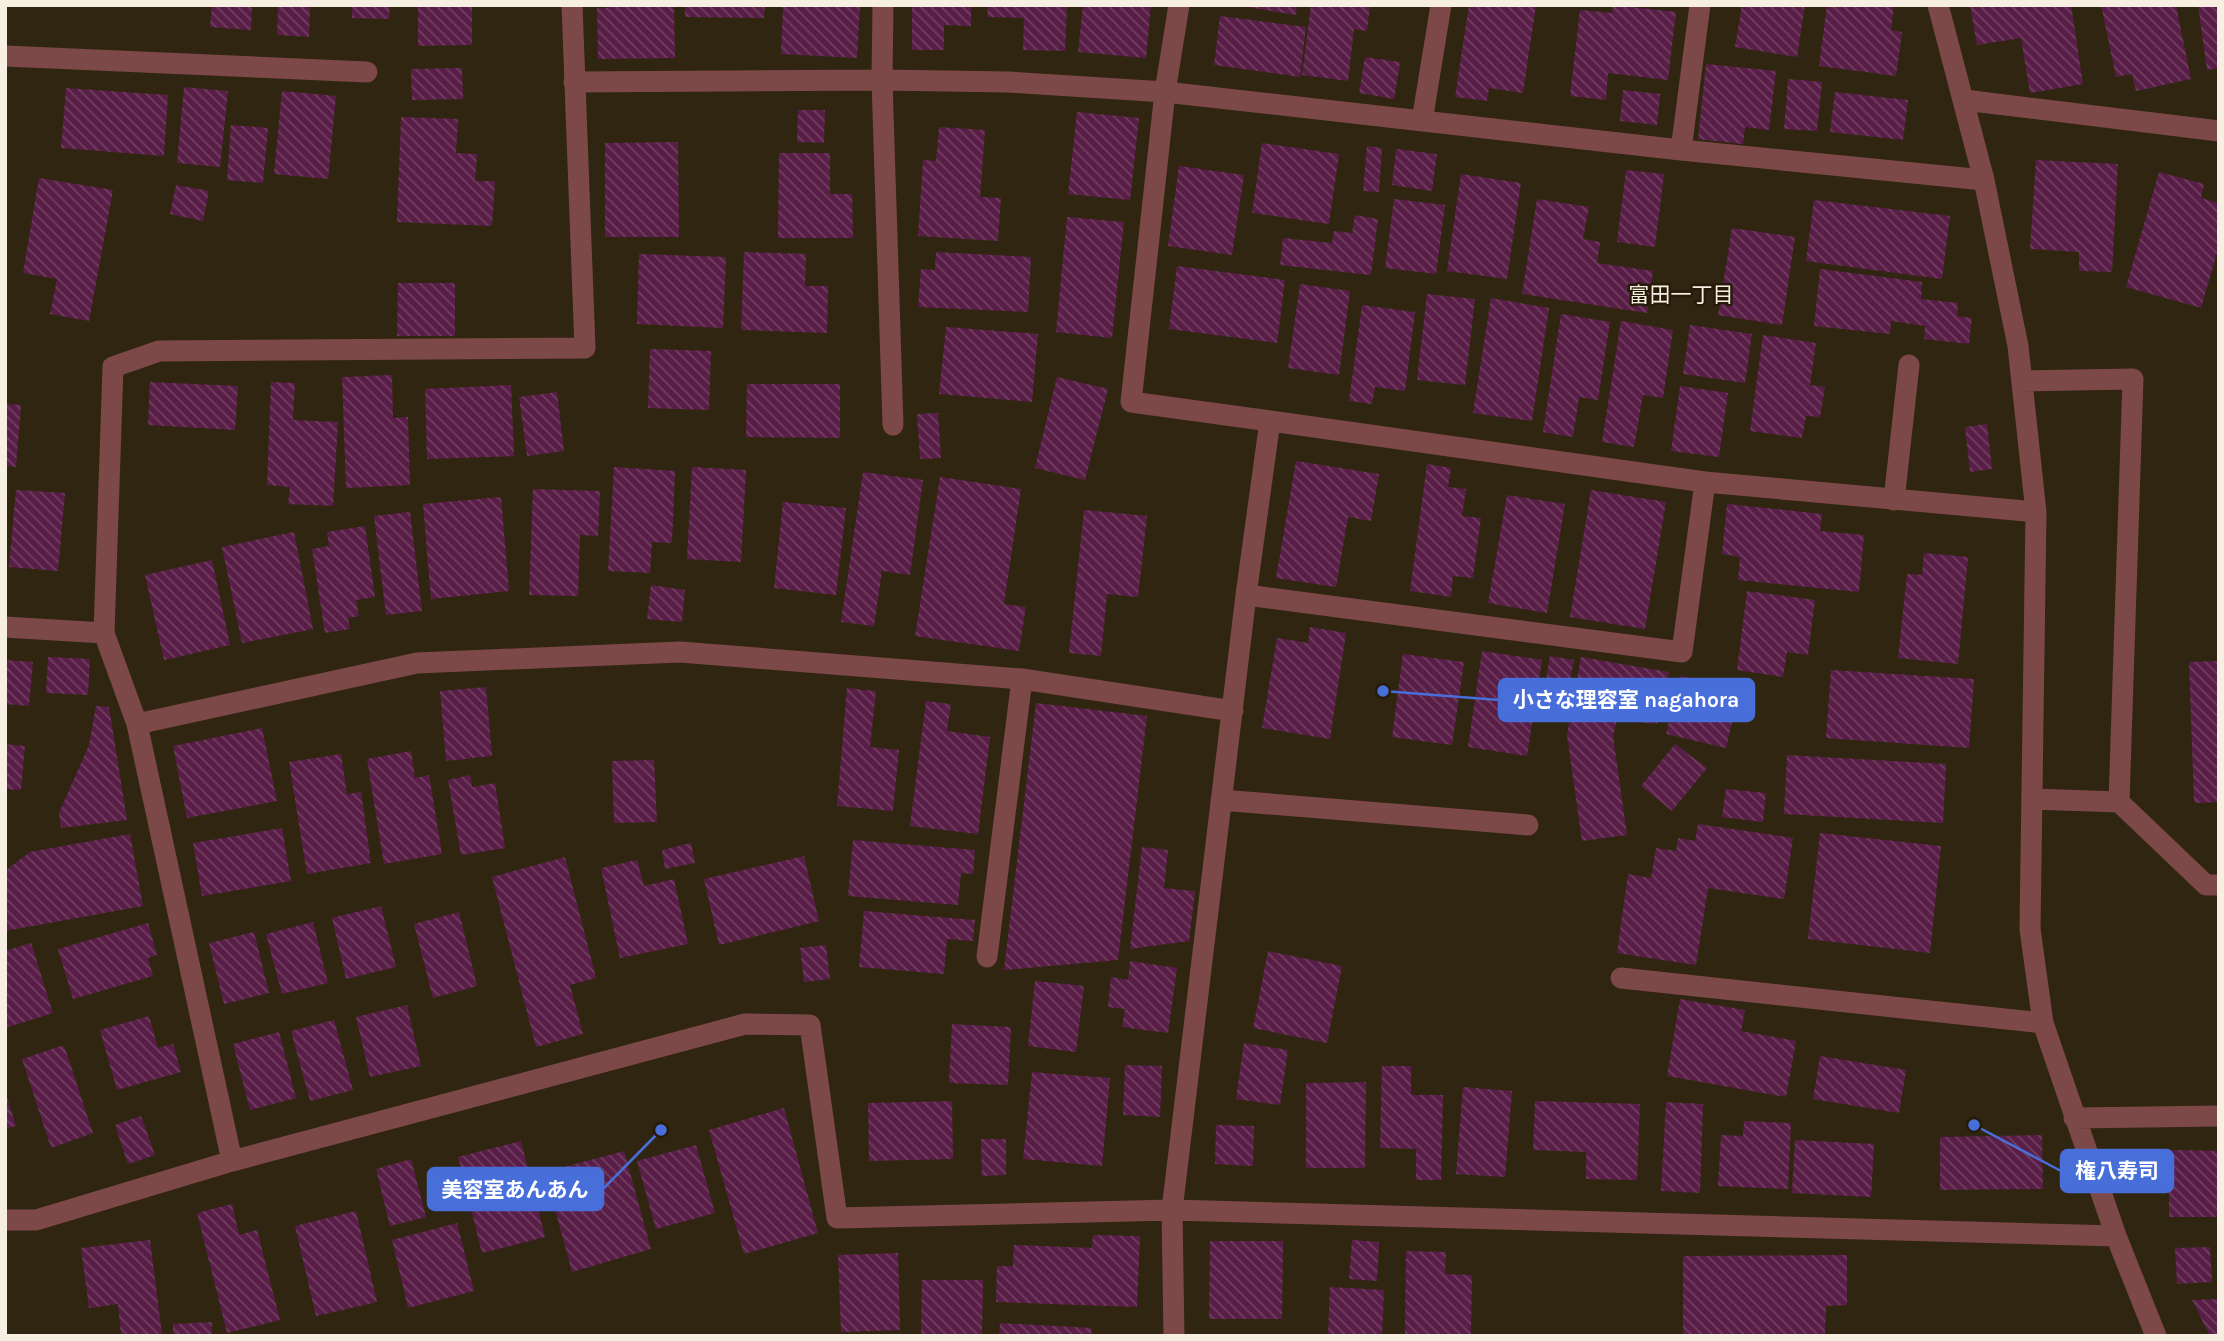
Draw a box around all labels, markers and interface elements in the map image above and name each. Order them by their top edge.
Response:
district label: 富田一丁目 [1629,283,1734,307]
callout: 小さな理容室 nagahora [1499,679,1754,721]
text: 小さな理容室 nagahora [1513,688,1739,712]
callout: 権八寿司 [2061,1150,2173,1192]
text: 権八寿司 [2075,1159,2159,1183]
callout: 美容室あんあん [428,1168,603,1210]
text: 美容室あんあん [442,1178,589,1202]

